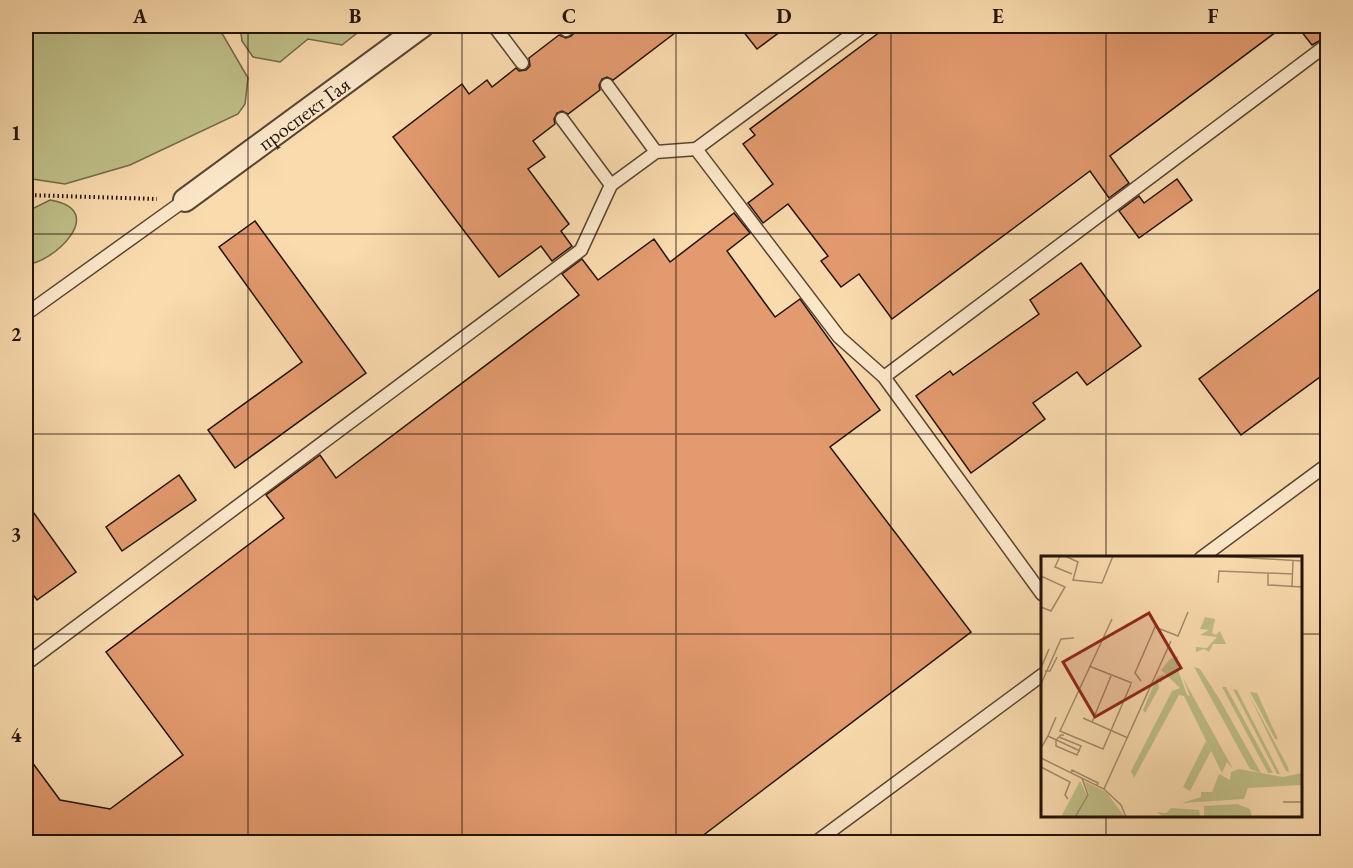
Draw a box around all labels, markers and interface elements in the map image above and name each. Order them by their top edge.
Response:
text: A [132,3,148,29]
text: B [349,3,361,29]
text: C [562,3,576,29]
text: D [776,3,792,29]
text: E [992,3,1004,29]
text: F [1208,3,1219,29]
street label: проспект Гая [252,70,355,156]
text: 1 [11,120,21,146]
text: 2 [11,321,22,347]
text: 3 [11,521,21,547]
inset map [1041,556,1302,817]
text: 4 [11,722,22,748]

